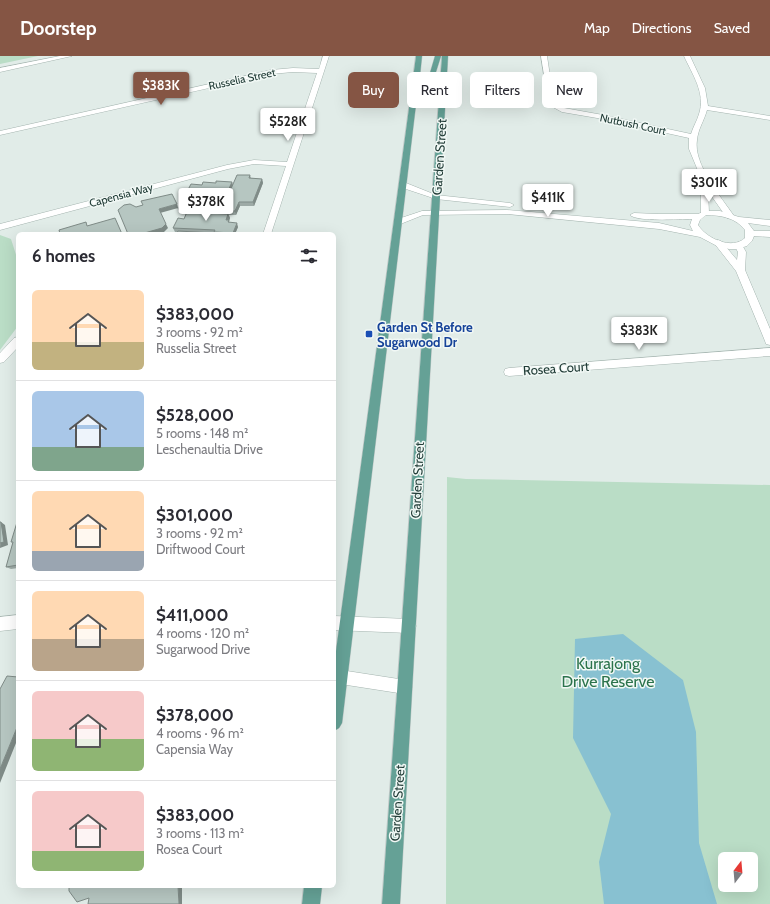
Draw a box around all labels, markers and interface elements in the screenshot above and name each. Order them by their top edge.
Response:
text: Doorstep [20,17,97,40]
text: Map [584,19,610,37]
text: Directions [632,19,692,37]
text: Saved [714,19,750,37]
street label: Russelia Street [207,65,277,93]
pin: $383K [133,72,189,106]
chip: Buy [348,72,399,108]
chip: Rent [407,72,462,108]
chip: Filters [470,72,534,108]
chip: New [542,72,597,108]
text: $383K [142,77,180,93]
pin: $528K [260,108,316,142]
street label: Nutbush Court [598,110,668,138]
text: $528K [269,113,307,129]
street label: Garden Street [428,118,450,196]
pin: $301K [681,169,737,203]
text: $301K [691,174,727,190]
street label: Capensia Way [88,180,155,210]
pin: $411K [520,184,576,218]
pin: $378K [178,188,234,222]
text: $411K [531,189,565,205]
text: $378K [187,193,225,209]
icon: filters [298,245,320,267]
text: 6 homes [32,246,95,266]
text: $383,000 [156,304,234,324]
icon: home [64,306,112,354]
pin: $383K [611,317,667,351]
place label: Garden St Before Sugarwood Dr [377,319,473,350]
text: $383K [620,322,658,338]
text: 3 rooms · 92 m² [156,324,243,340]
marker: Garden St Before Sugarwood Dr [364,329,374,339]
text: Russelia Street [156,340,236,356]
street label: Rosea Court [522,358,590,378]
text: $528,000 [156,405,234,425]
icon: home [64,407,112,455]
text: 5 rooms · 148 m² [156,425,248,441]
text: Leschenaultia Drive [156,441,263,457]
street label: Garden Street [407,441,427,519]
text: $301,000 [156,505,233,525]
icon: home [64,507,112,555]
text: 3 rooms · 92 m² [156,525,243,541]
text: Driftwood Court [156,541,245,557]
text: $411,000 [156,605,229,625]
icon: home [64,607,112,655]
text: 4 rooms · 120 m² [156,625,249,641]
text: Sugarwood Drive [156,641,250,657]
park label: Kurrajong Drive Reserve [562,654,654,691]
text: $378,000 [156,705,234,725]
icon: home [64,707,112,755]
text: 4 rooms · 96 m² [156,725,244,741]
text: Capensia Way [156,741,233,757]
street label: Garden Street [386,764,408,842]
text: $383,000 [156,805,234,825]
icon: home [64,807,112,855]
text: 3 rooms · 113 m² [156,825,244,841]
text: Rosea Court [156,841,222,857]
north arrow [718,852,758,892]
map controls [718,852,758,892]

